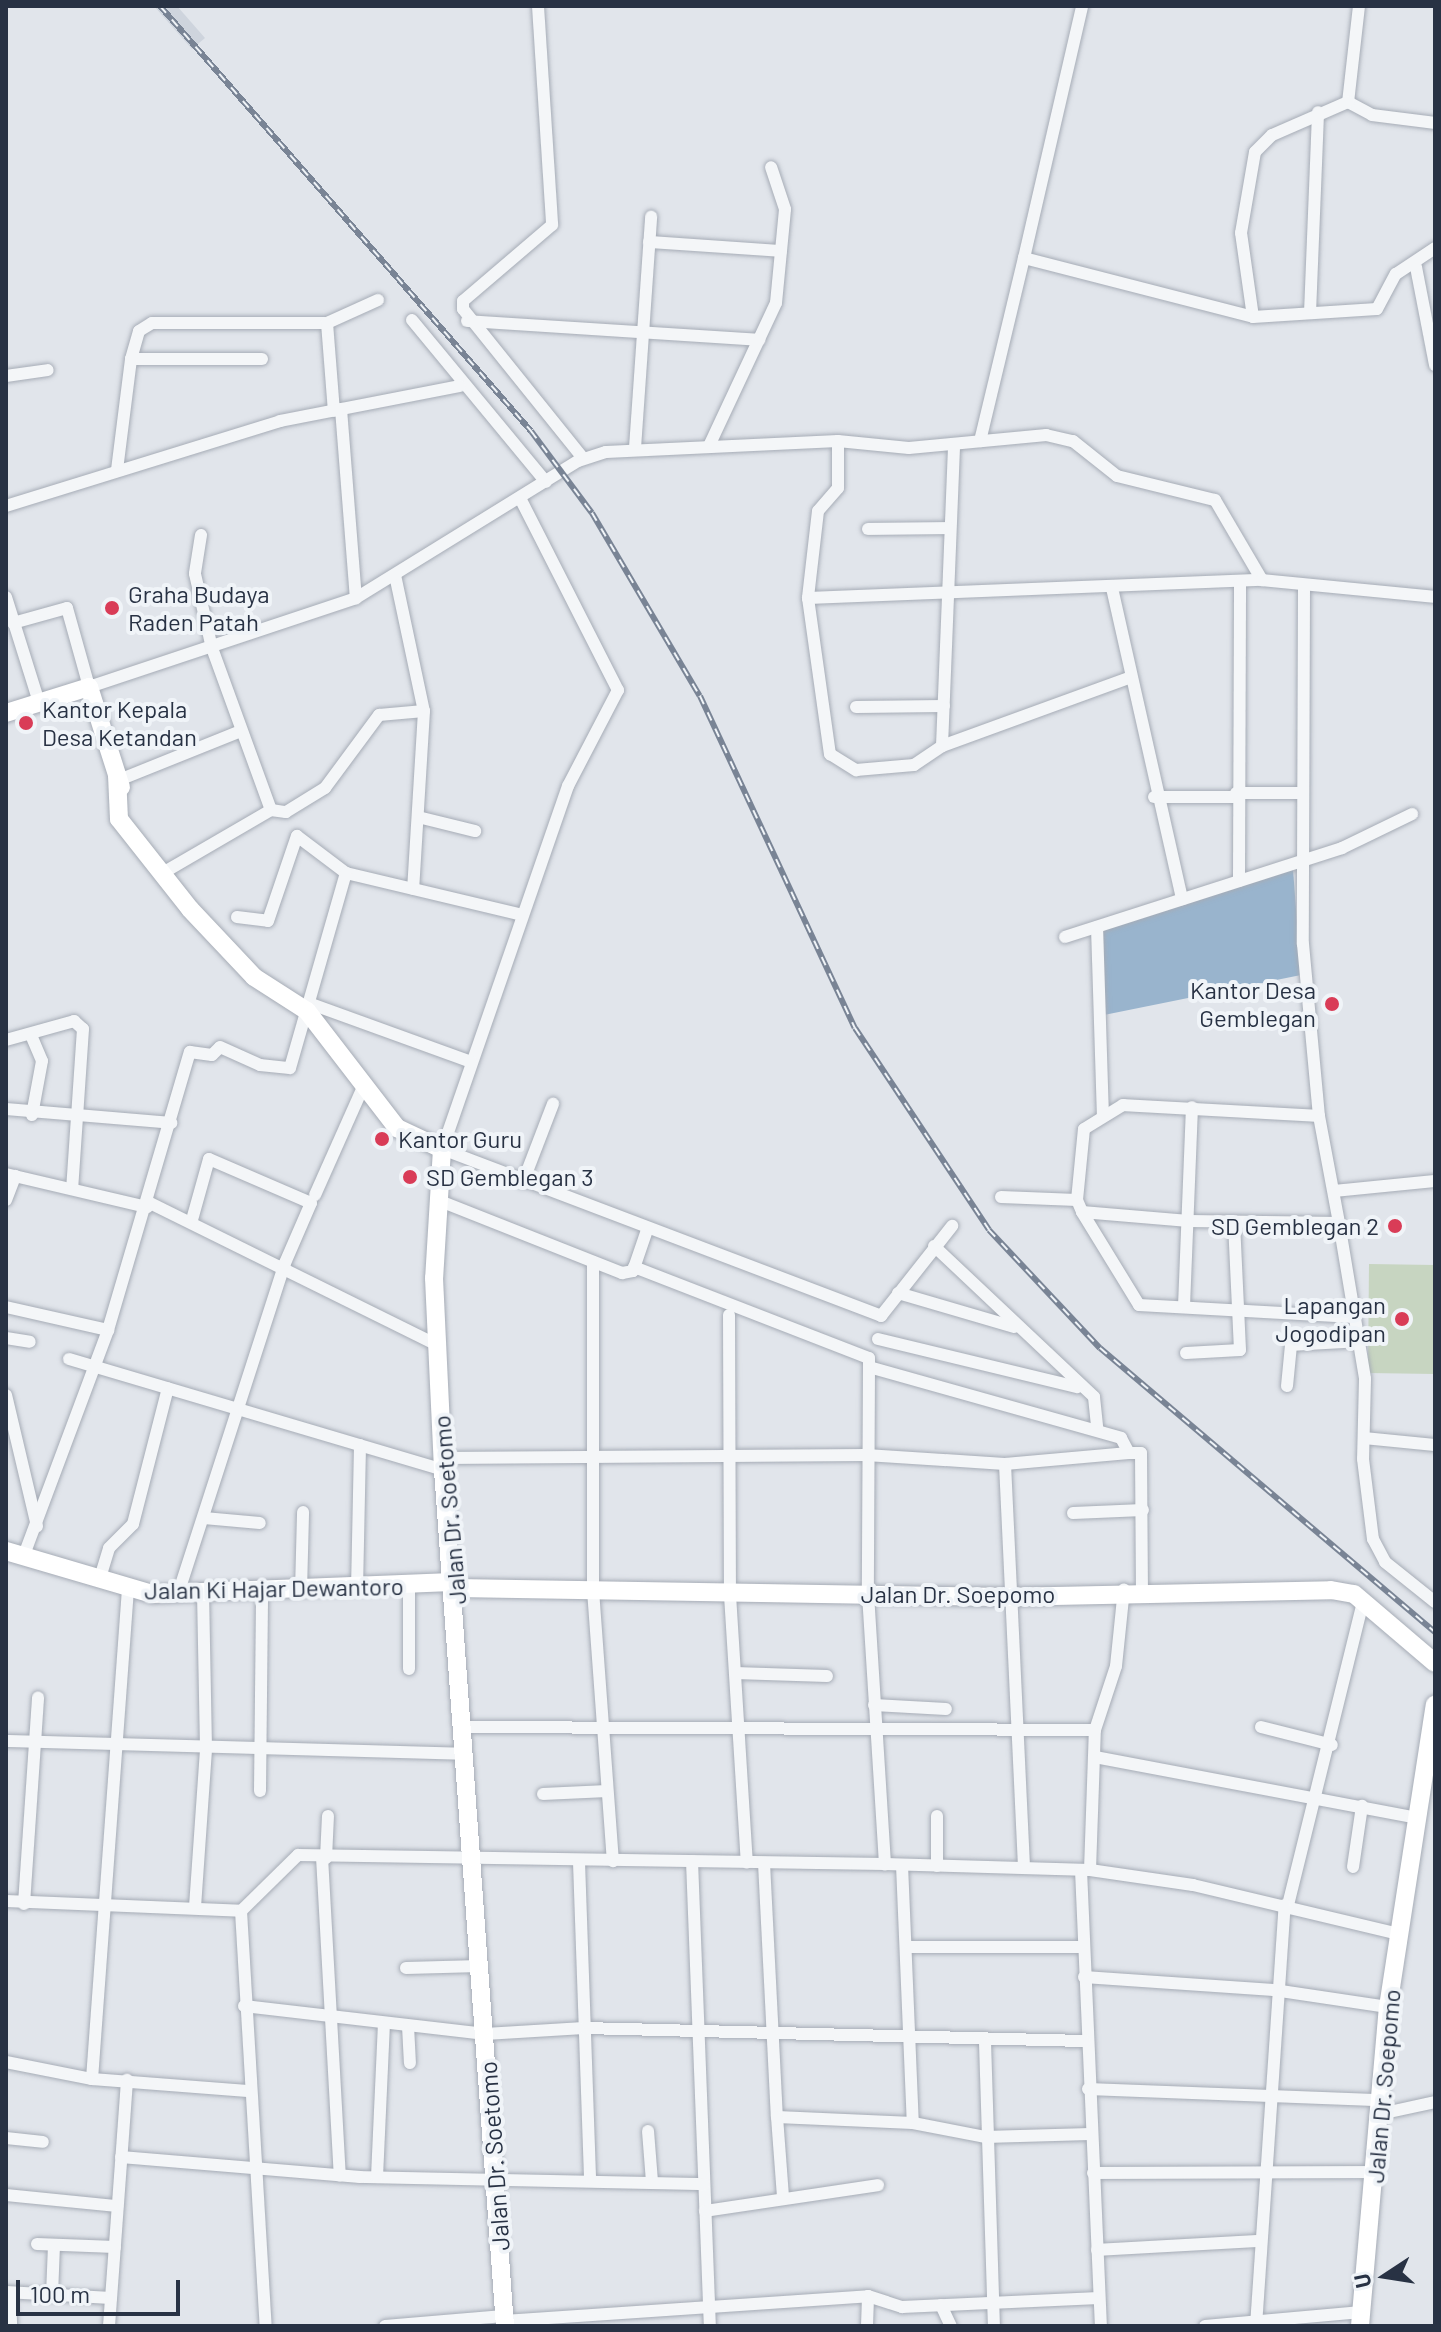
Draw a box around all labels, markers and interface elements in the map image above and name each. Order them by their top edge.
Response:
place label: Graha Budaya Raden Patah [128,580,270,636]
marker: Graha Budaya Raden Patah [103,599,121,617]
place label: Kantor Kepala Desa Ketandan [42,695,197,751]
marker: Kantor Kepala Desa Ketandan [17,714,35,732]
place label: Kantor Desa Gemblegan [1190,976,1316,1032]
marker: Kantor Desa Gemblegan [1323,995,1341,1013]
place label: Kantor Guru [398,1125,522,1153]
marker: Kantor Guru [373,1130,391,1148]
place label: SD Gemblegan 3 [426,1163,594,1191]
marker: SD Gemblegan 3 [401,1168,419,1186]
place label: SD Gemblegan 2 [1211,1212,1379,1240]
marker: SD Gemblegan 2 [1386,1217,1404,1235]
place label: Lapangan Jogodipan [1275,1291,1386,1347]
marker: Lapangan Jogodipan [1393,1310,1411,1328]
street label: Jalan Dr. Soetomo [426,1414,472,1606]
street label: Jalan Ki Hajar Dewantoro [144,1571,404,1605]
street label: Jalan Dr. Soepomo [861,1580,1055,1608]
street label: Jalan Dr. Soepomo [1360,1988,1406,2184]
street label: Jalan Dr. Soetomo [473,2060,515,2252]
north arrow [1345,2236,1425,2316]
scale bar [20,2264,184,2314]
text: U [1347,2272,1376,2290]
text: 100 m [30,2279,90,2308]

